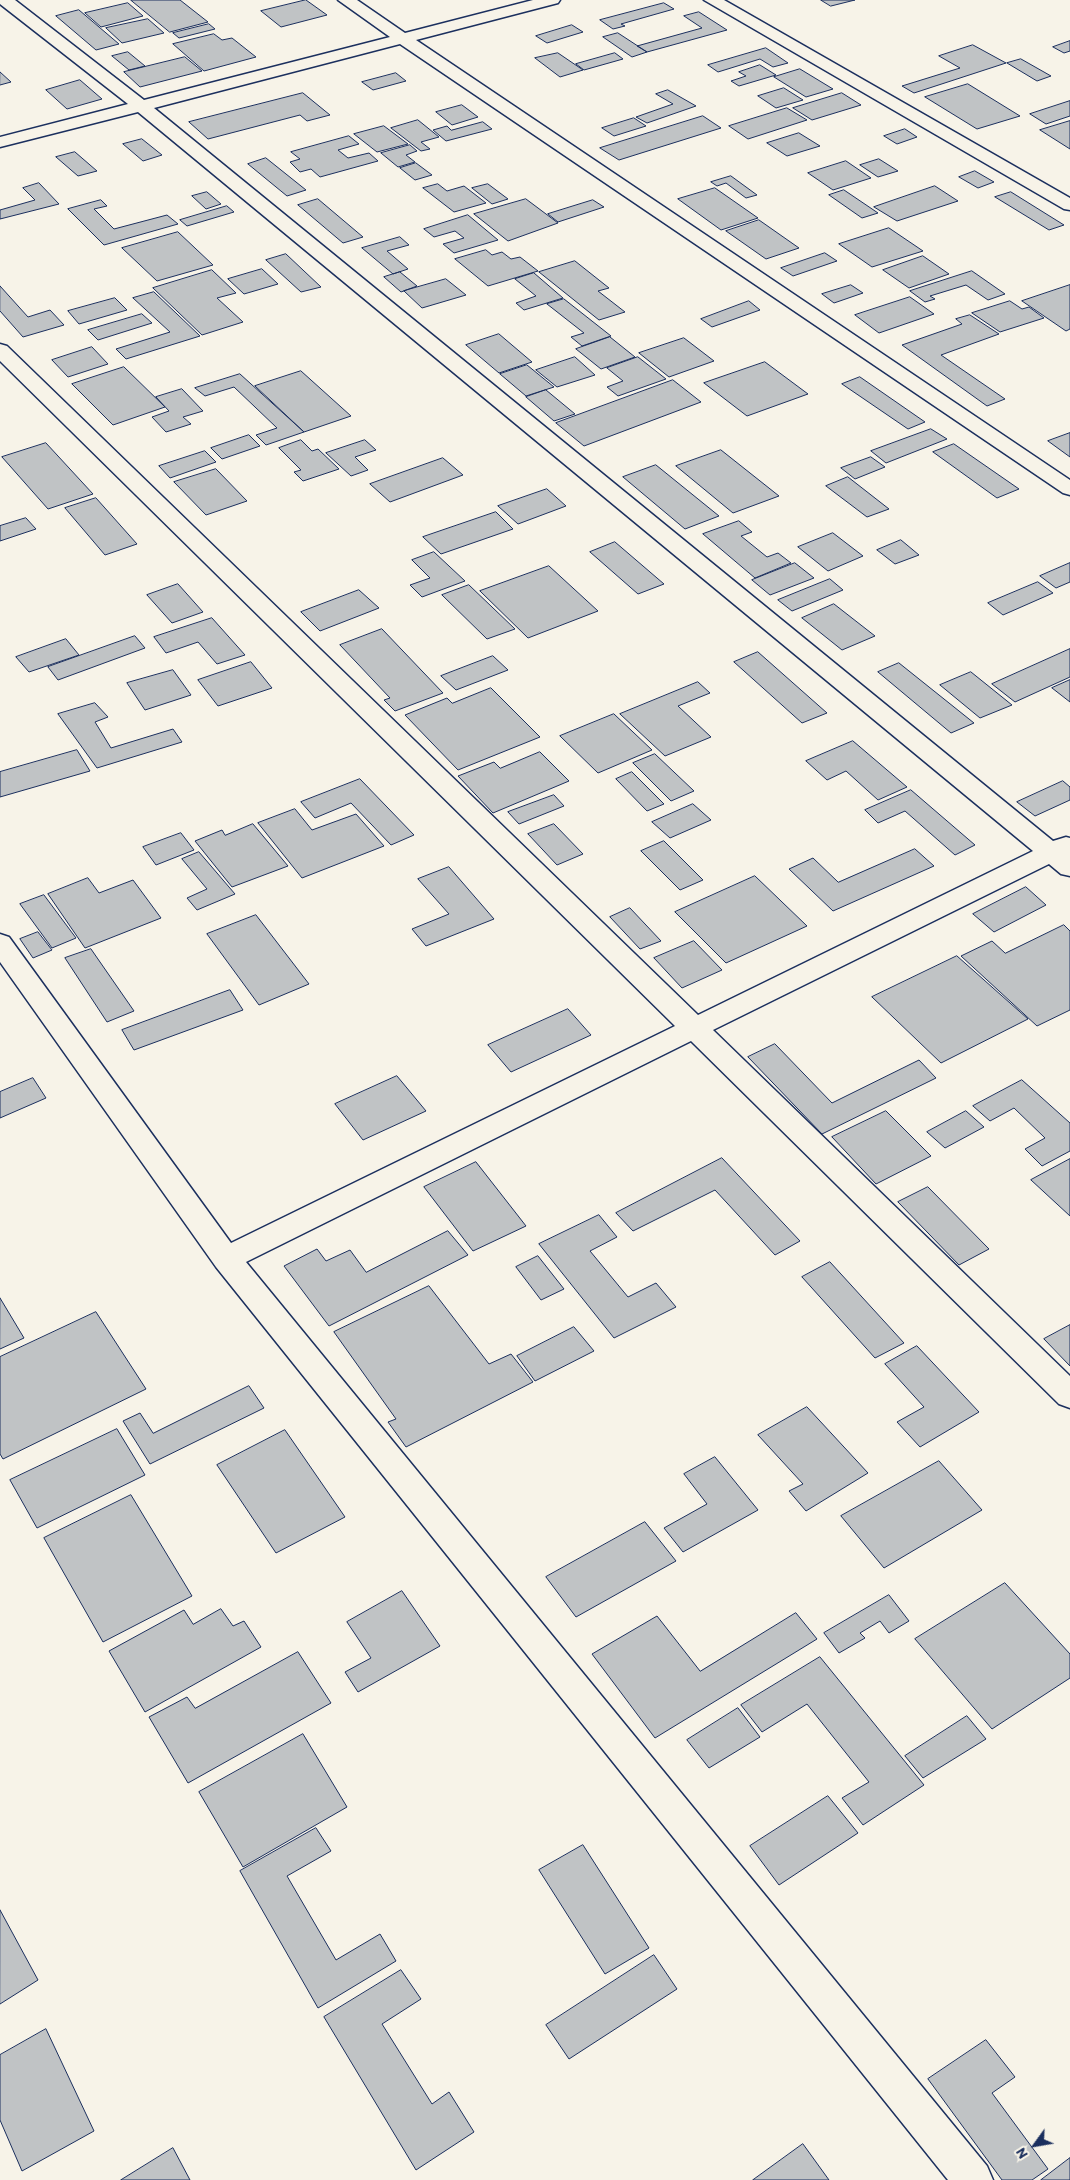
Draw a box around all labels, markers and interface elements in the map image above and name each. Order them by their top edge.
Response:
north arrow [1010,2120,1060,2170]
text: N [1012,2145,1032,2162]

